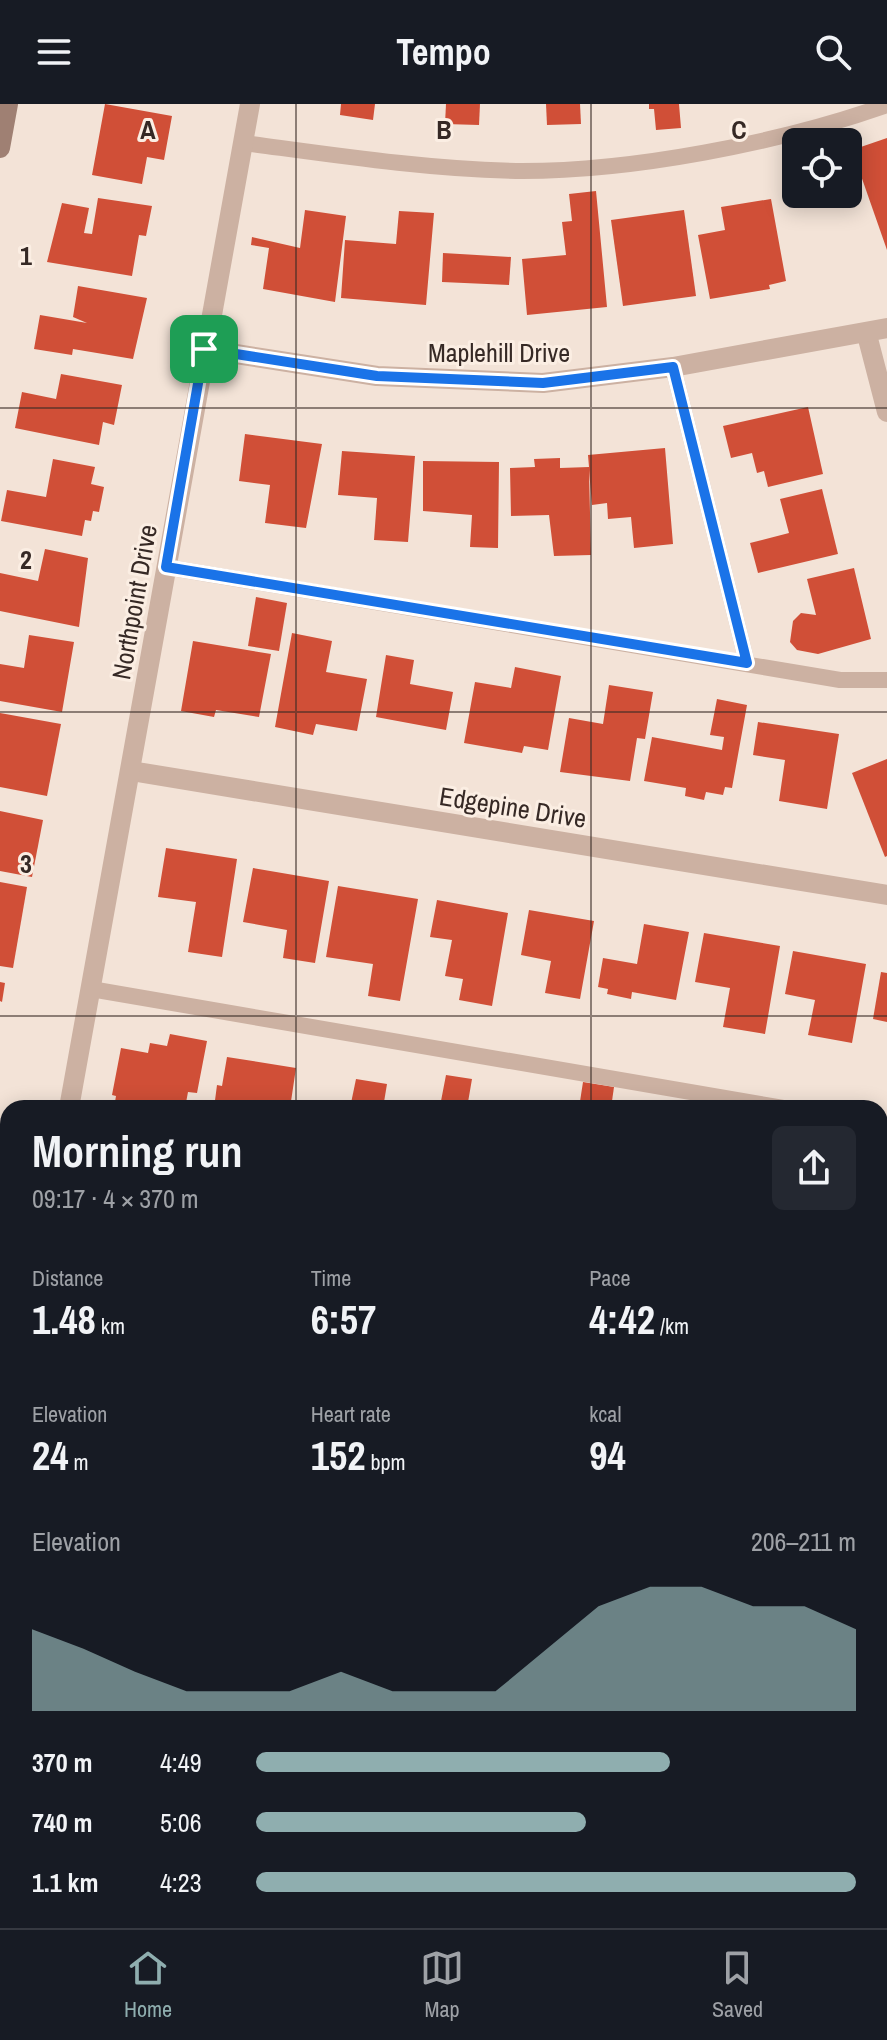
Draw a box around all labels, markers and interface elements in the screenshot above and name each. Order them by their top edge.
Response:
text: Tempo [396,28,491,76]
icon: menu [32,30,76,74]
icon: search [811,30,855,74]
text: A [140,112,156,147]
text: B [436,112,452,147]
text: C [731,112,747,147]
map controls [782,128,862,208]
button: locate [782,128,862,208]
text: 1 [20,238,32,273]
pin [170,315,238,383]
icon: arrive [182,327,226,371]
street label: Maplehill Drive [428,335,570,370]
street label: Northpoint Drive [103,522,165,682]
text: 2 [20,542,32,577]
street label: Edgepine Drive [437,778,589,836]
text: 3 [20,846,32,881]
text: Morning run [32,1121,242,1181]
button: share [772,1126,856,1210]
text: 09:17 · 4 × 370 m [32,1181,199,1216]
text: Distance [32,1263,103,1293]
text: Time [311,1263,351,1293]
text: Pace [589,1263,630,1293]
text: 1.48 [32,1293,96,1346]
text: 6:57 [311,1293,376,1346]
text: 4:42 [589,1293,655,1346]
text: km [96,1311,125,1341]
text: /km [655,1311,689,1341]
text: Elevation [32,1399,107,1429]
text: Heart rate [311,1399,391,1429]
text: kcal [589,1399,621,1429]
text: 24 [32,1429,68,1482]
text: 152 [311,1429,365,1482]
text: 94 [589,1429,626,1482]
text: m [68,1447,89,1477]
text: bpm [365,1447,406,1477]
text: Elevation [32,1524,121,1559]
text: 206–211 m [751,1524,856,1559]
text: 370 m [32,1745,92,1780]
text: 4:49 [160,1745,202,1780]
text: 740 m [32,1805,92,1840]
text: 5:06 [160,1805,202,1840]
text: 1.1 km [32,1865,98,1900]
text: 4:23 [160,1865,202,1900]
tab: Home [124,1946,172,2024]
tab: Map [420,1946,464,2024]
tab: Saved [712,1946,763,2024]

